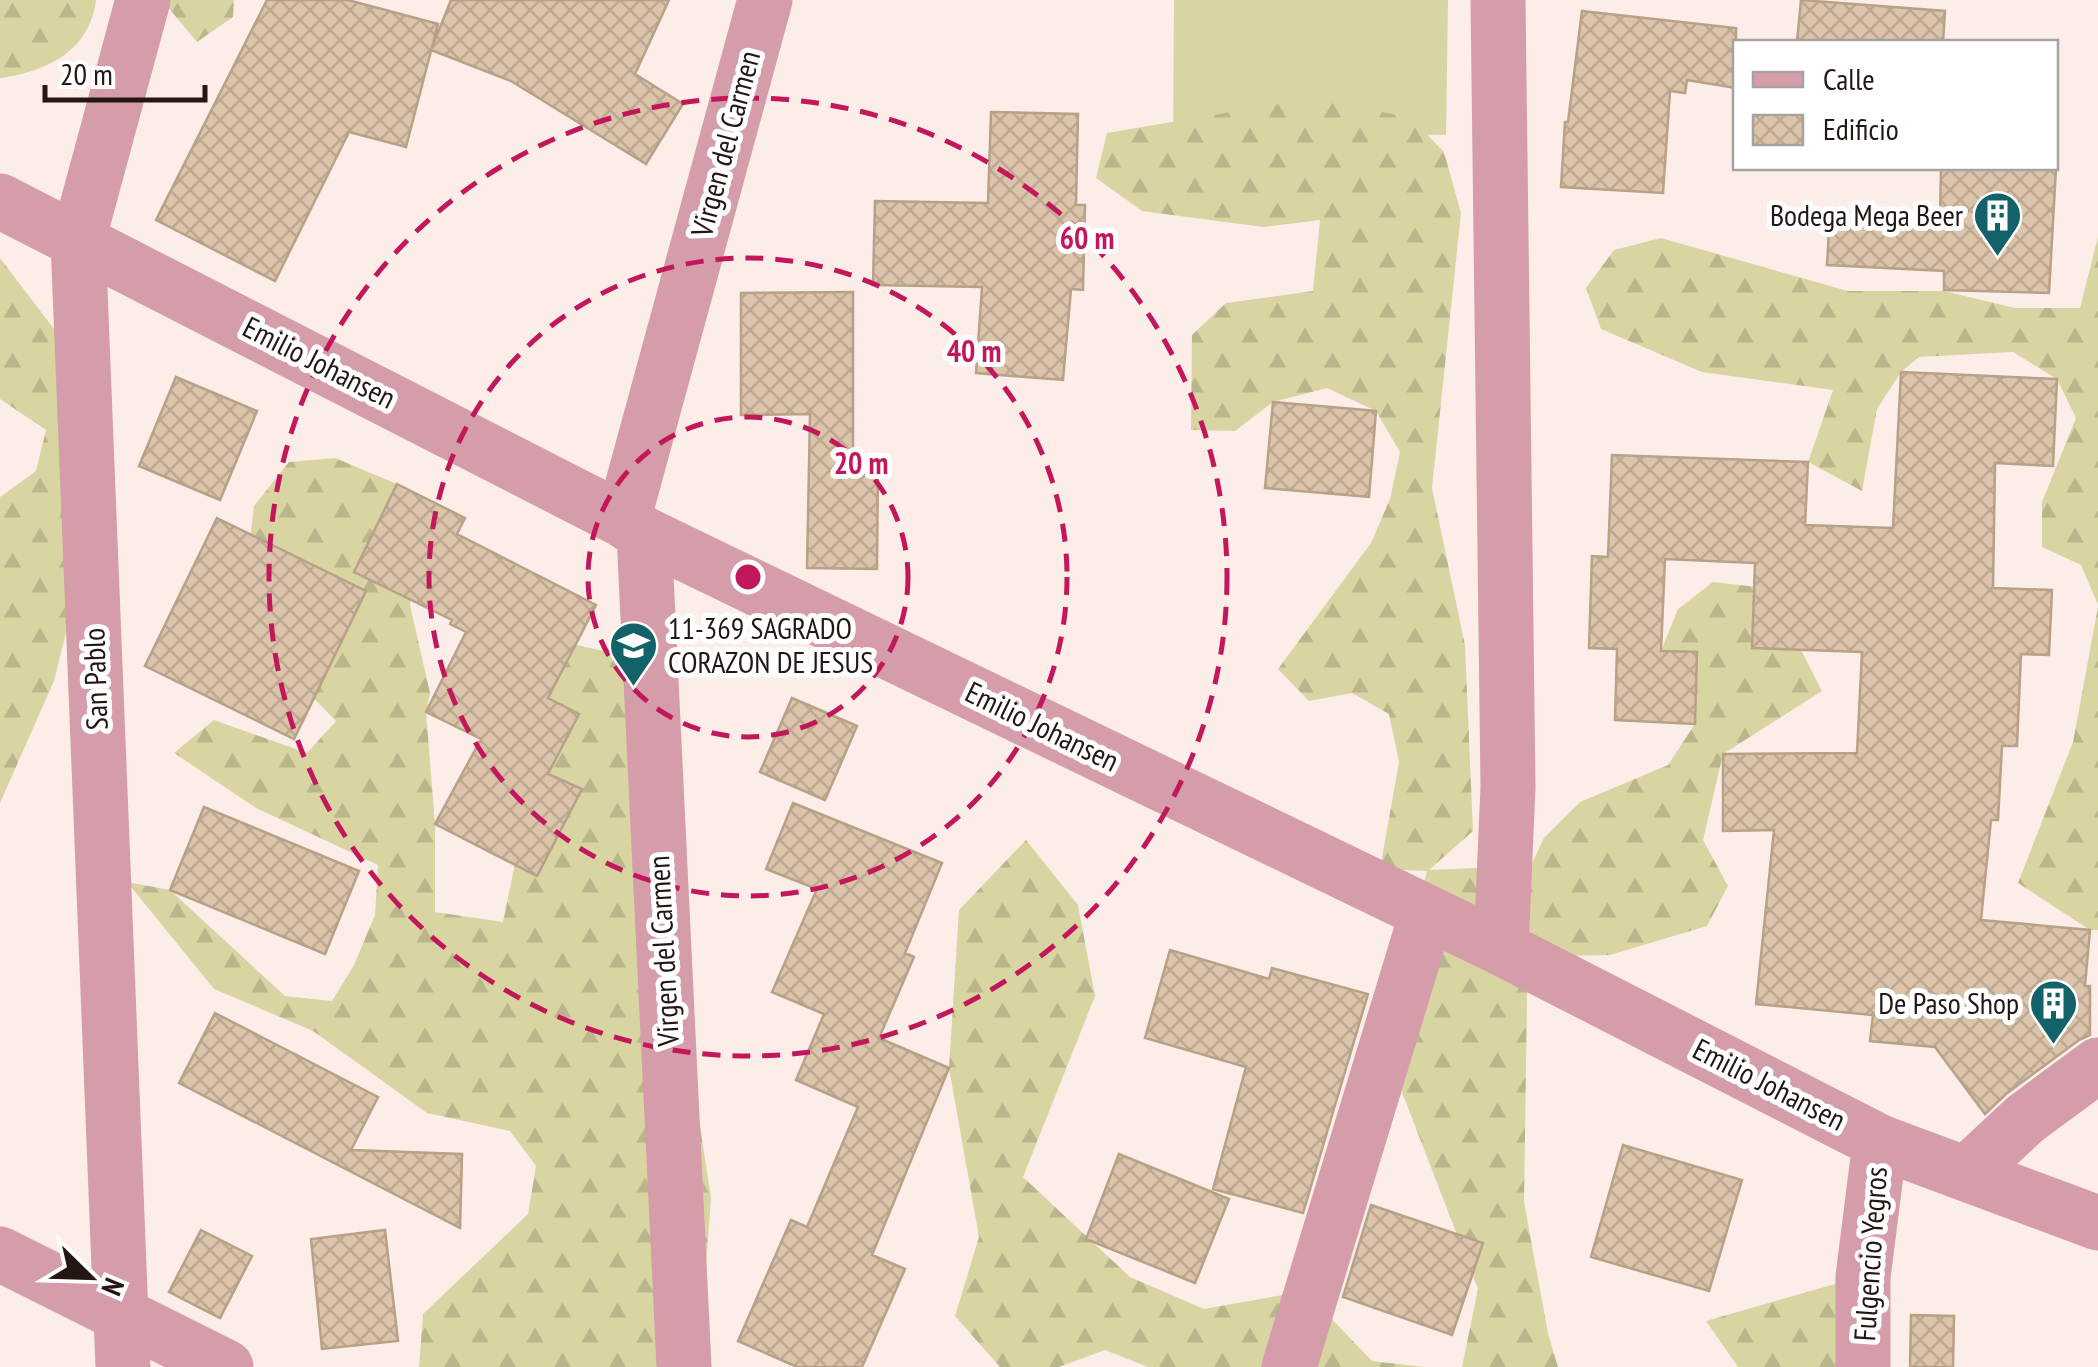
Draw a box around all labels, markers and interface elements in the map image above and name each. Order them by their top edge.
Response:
scale bar [45,40,205,102]
legend [1733,40,2058,170]
street label: Virgen del Carmen [681,46,768,242]
text: 20 m [60,54,113,93]
text: Calle [1823,59,1875,98]
text: Edificio [1823,109,1899,148]
building icon: Bodega Mega Beer [1972,190,2024,258]
place label: Bodega Mega Beer [1770,195,1964,234]
text: 60 m [1060,218,1114,257]
street label: Emilio Johansen [237,307,402,417]
text: 40 m [947,331,1001,370]
text: 20 m [834,443,888,482]
centre of rings [730,559,766,595]
place label: 11-369 SAGRADO CORAZON DE JESUS [668,608,873,681]
school or university icon: 11-369 SAGRADO CORAZON DE JESUS [607,620,659,688]
street label: San Pablo [73,627,116,731]
street label: Emilio Johansen [960,672,1126,780]
street label: Virgen del Carmen [638,855,687,1048]
building icon: De Paso Shop [2028,978,2080,1046]
place label: De Paso Shop [1878,983,2019,1022]
street label: Emilio Johansen [1687,1029,1852,1139]
street label: Fulgencio Yegros [1844,1165,1895,1342]
north arrow [40,1227,140,1327]
text: N [93,1273,133,1301]

